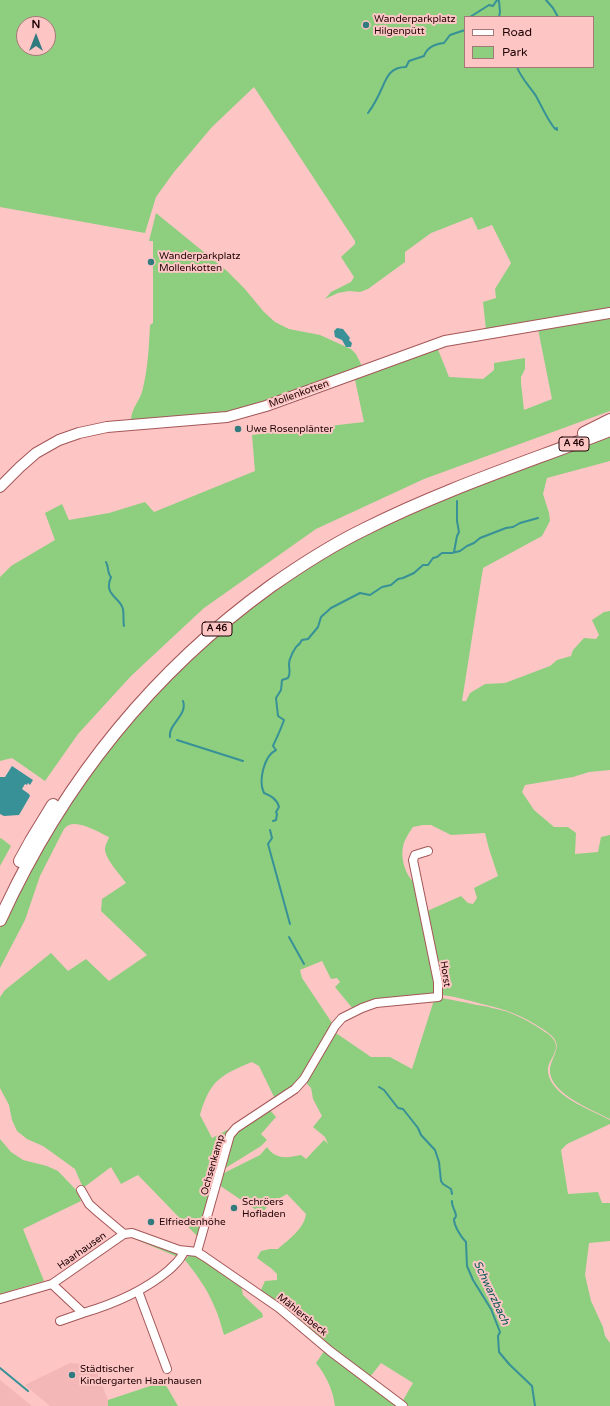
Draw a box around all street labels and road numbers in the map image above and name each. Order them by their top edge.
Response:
street label: Mollenkotten [267,378,331,410]
road number: A 46 [559,437,589,451]
road number: A 46 [202,622,232,636]
street label: Horst [437,960,453,988]
street label: Ochsenkamp [199,1133,227,1197]
street label: Haarhausen [55,1230,109,1272]
street label: Mählersbeck [275,1291,329,1339]

